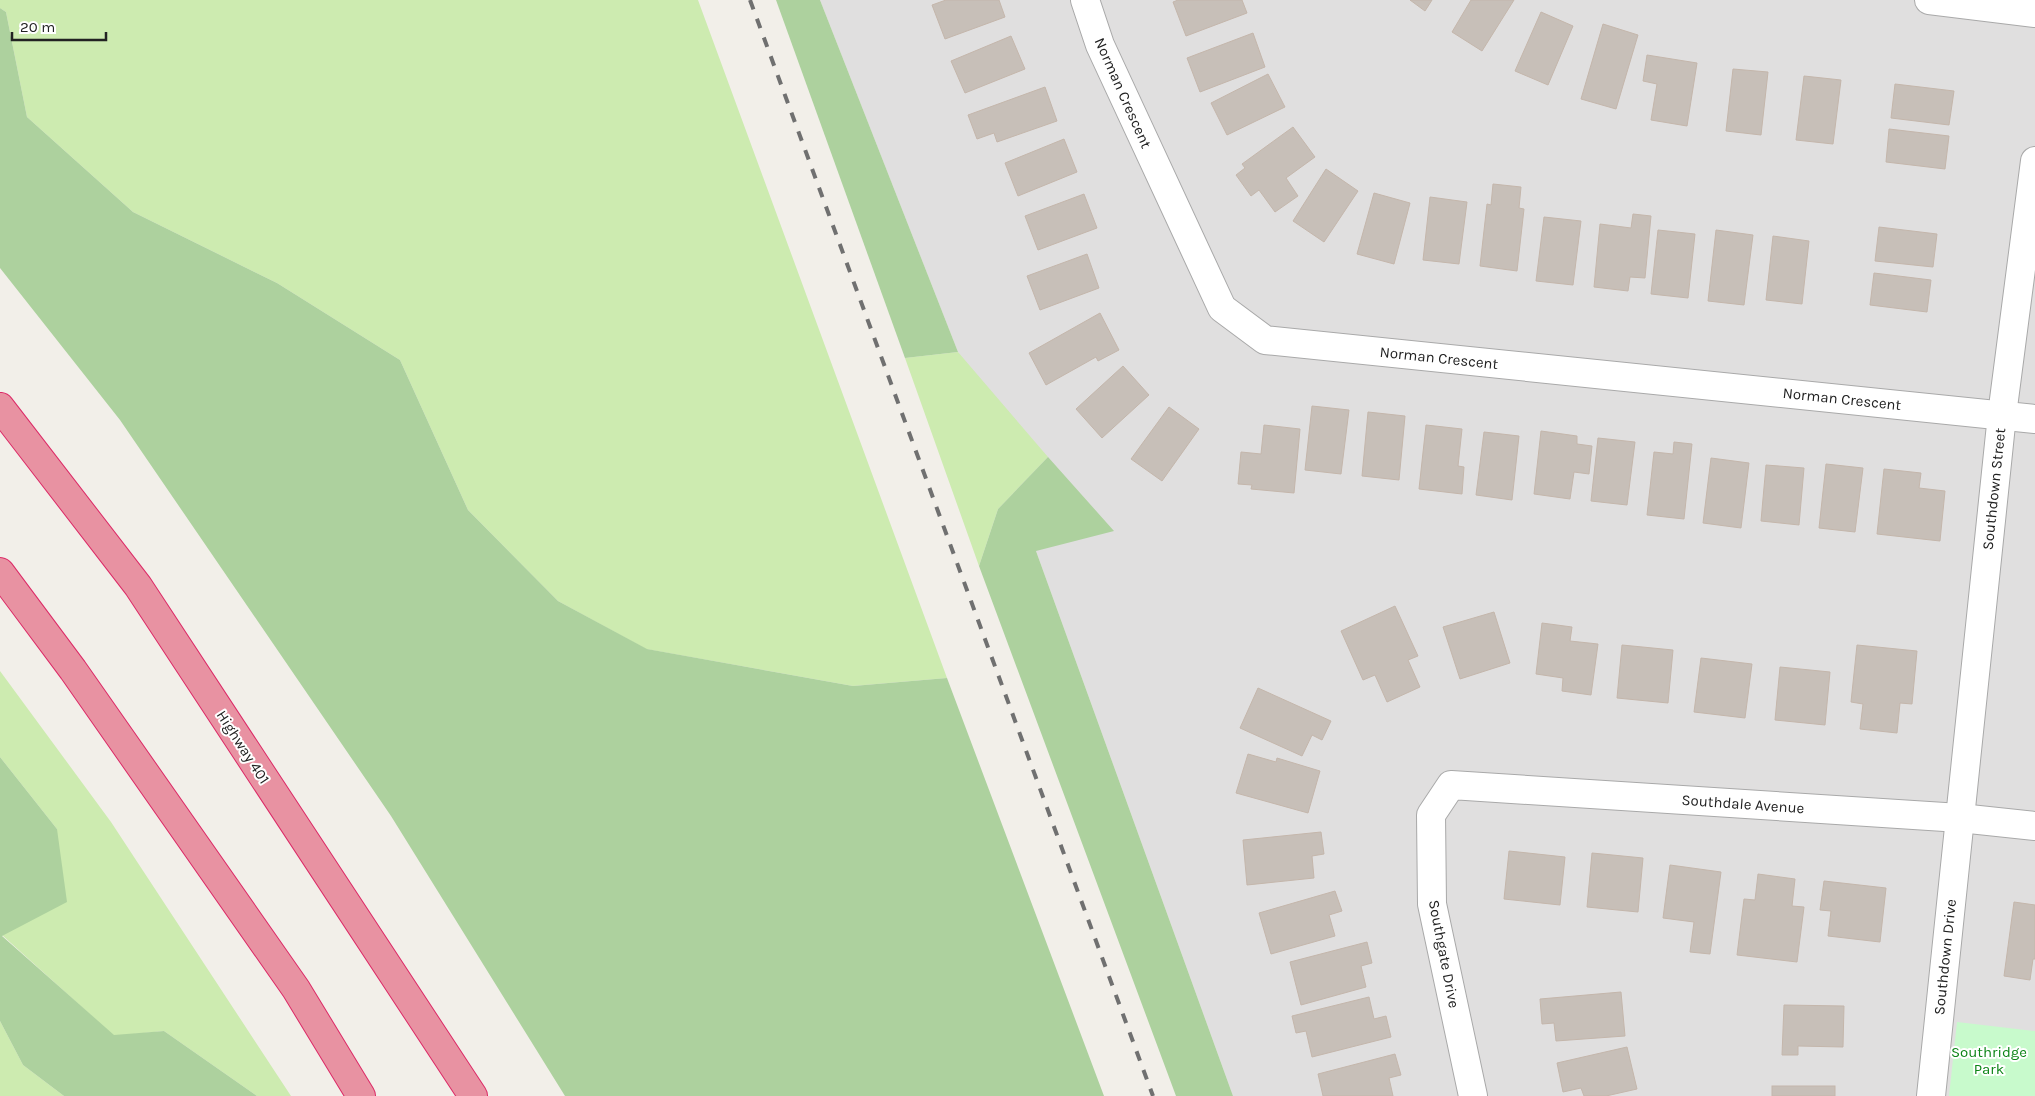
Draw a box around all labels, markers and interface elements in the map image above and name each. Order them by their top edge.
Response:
scale bar [12,10,106,42]
text: 20 m [20,18,55,36]
street label: Norman Crescent [1091,35,1156,151]
street label: Norman Crescent [1379,343,1500,373]
street label: Norman Crescent [1782,384,1903,414]
street label: Southdown Street [1979,427,2009,551]
street label: Highway 401 [213,707,273,787]
street label: Southdale Avenue [1681,791,1805,817]
street label: Southgate Drive [1425,898,1463,1010]
street label: Southdown Drive [1930,898,1960,1016]
park label: Southridge Park [1951,1043,2027,1078]

